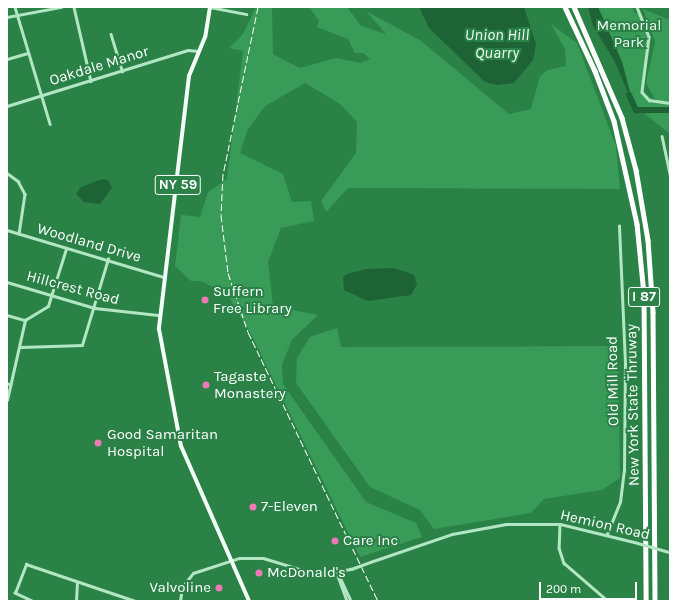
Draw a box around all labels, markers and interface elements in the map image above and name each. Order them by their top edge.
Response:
park label: Memorial Park [597,16,661,51]
water label: Union Hill Quarry [465,25,529,63]
street label: Oakdale Manor [47,42,151,90]
road number: NY 59 [154,173,202,197]
street label: Woodland Drive [35,220,143,266]
street label: Hillcrest Road [25,267,121,309]
place label: Suffern Free Library [213,282,292,317]
road number: I 87 [628,285,660,309]
marker: Suffern Free Library [200,295,210,305]
street label: New York State Thruway [623,324,643,486]
street label: Old Mill Road [603,336,623,426]
place label: Tagaste Monastery [214,367,286,402]
marker: Tagaste Monastery [201,380,211,390]
place label: Good Samaritan Hospital [107,425,218,460]
marker: Good Samaritan Hospital [92,437,104,449]
place label: 7-Eleven [261,498,318,516]
marker: 7-Eleven [248,502,258,512]
street label: Hemion Road [558,506,652,544]
place label: Care Inc [343,532,398,550]
marker: Care Inc [330,536,340,546]
place label: McDonald's [267,564,346,582]
marker: McDonald's [254,568,264,578]
scale bar [541,574,639,600]
place label: Valvoline [149,579,211,597]
text: 200 m [546,582,581,596]
marker: Valvoline [214,583,224,593]

